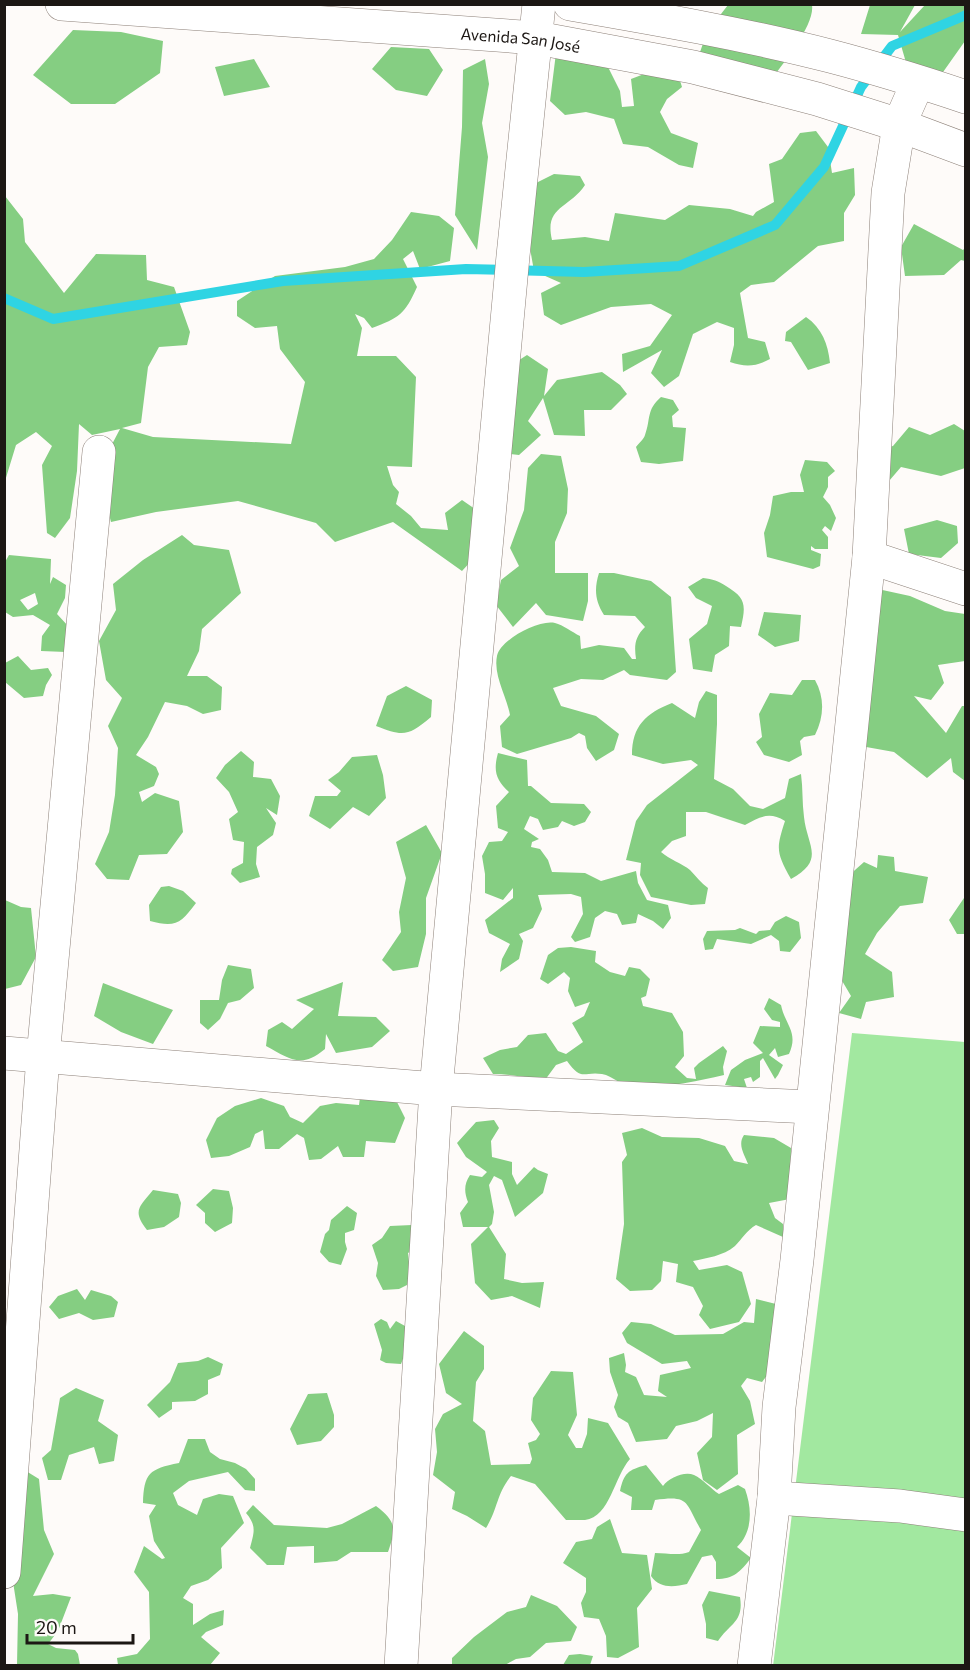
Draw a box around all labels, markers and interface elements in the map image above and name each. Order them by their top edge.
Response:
street label: Avenida San José [460,23,582,55]
scale bar [27,1607,134,1645]
text: 20 m [36,1616,77,1638]

